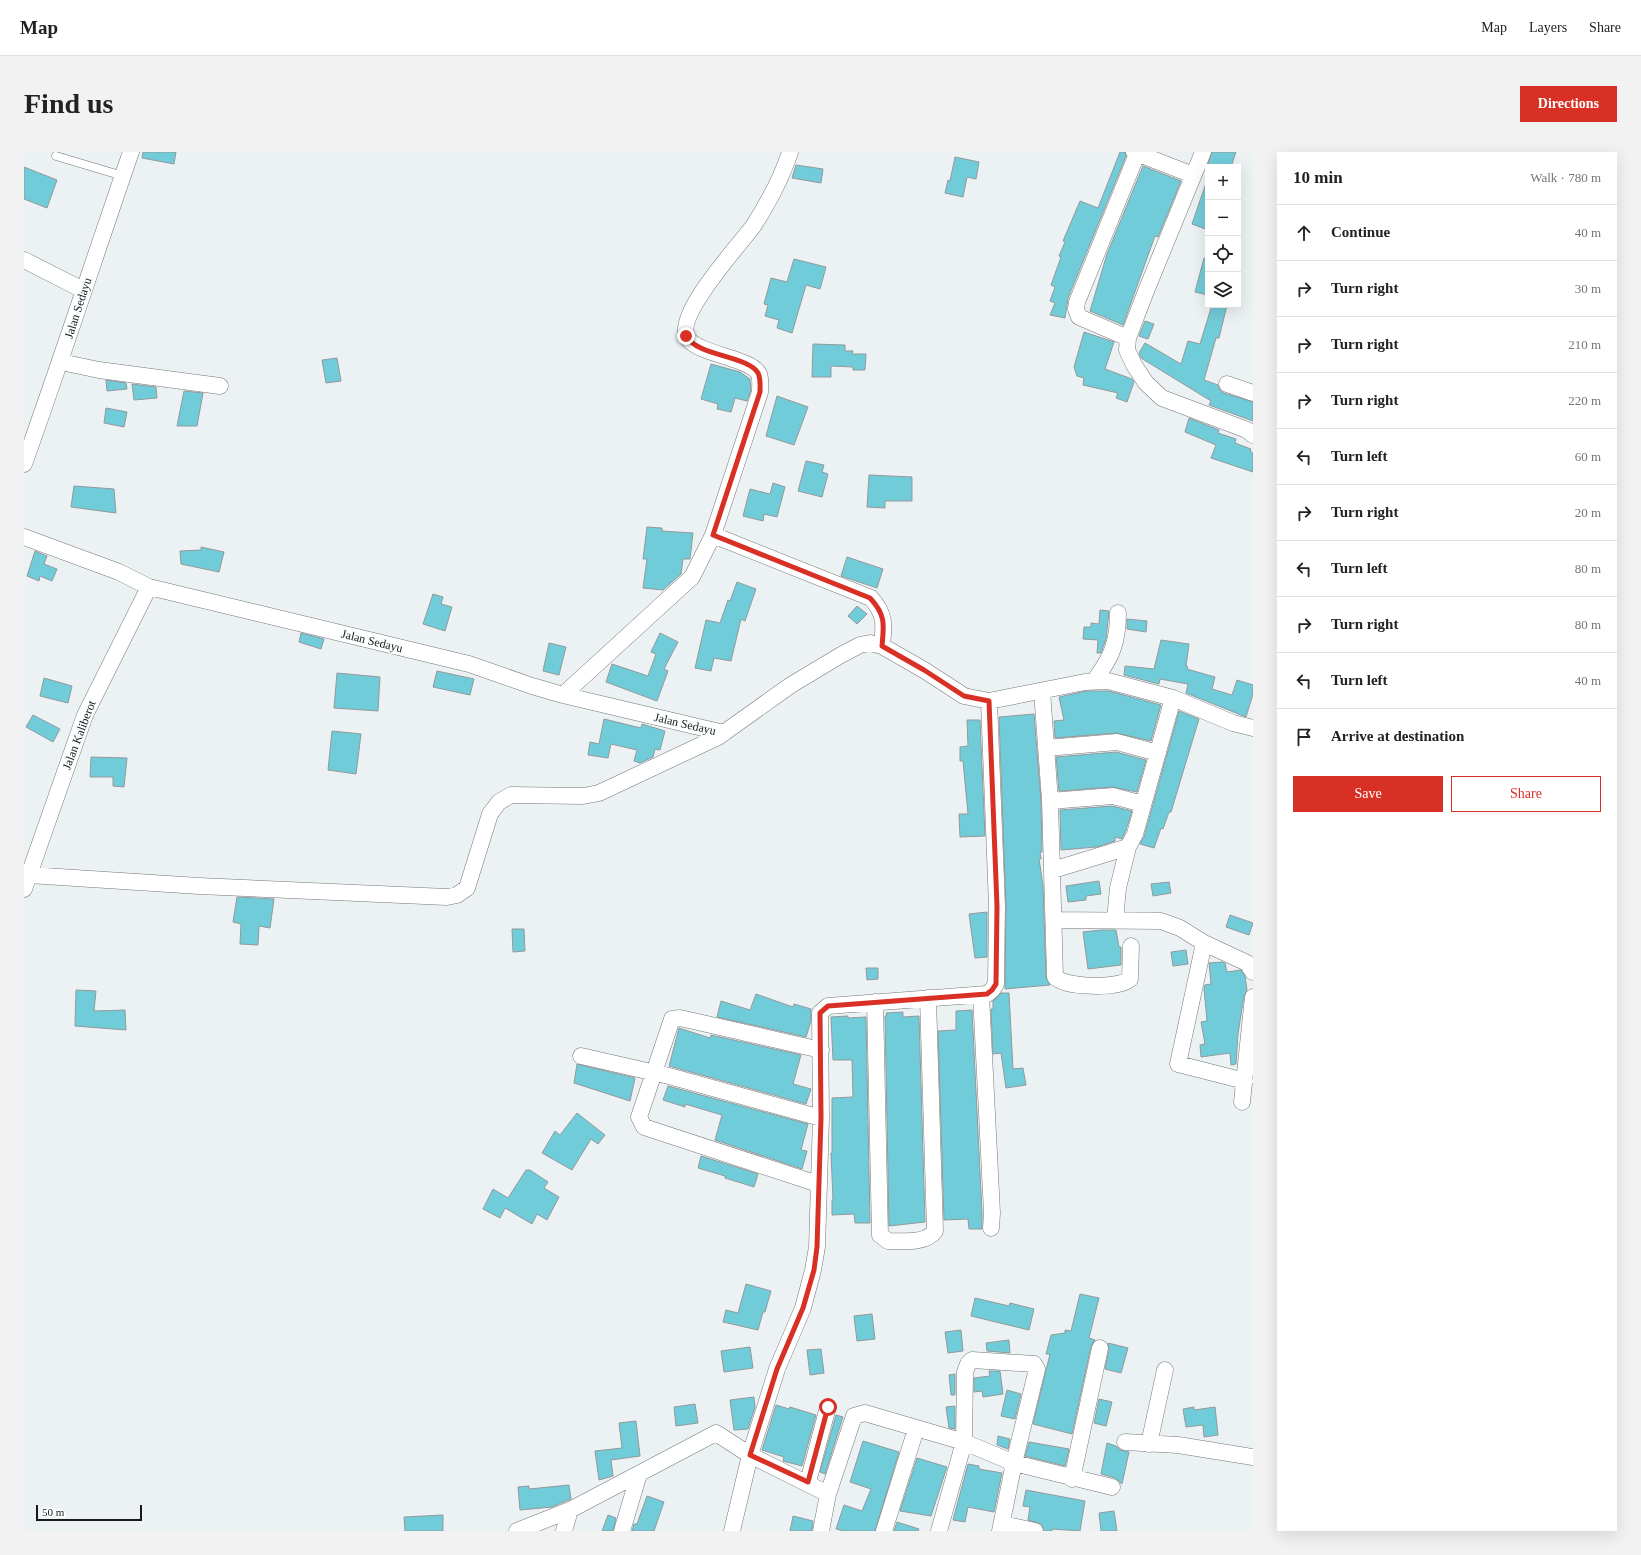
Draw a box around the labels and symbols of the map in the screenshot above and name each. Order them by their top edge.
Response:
street label: Jalan Sedayu [62,276,94,340]
route end [677,327,695,345]
street label: Jalan Sedayu [340,627,404,655]
street label: Jalan Kaliberot [59,698,99,772]
street label: Jalan Sedayu [653,710,717,738]
route start [819,1398,837,1416]
scale bar [36,1503,142,1522]

